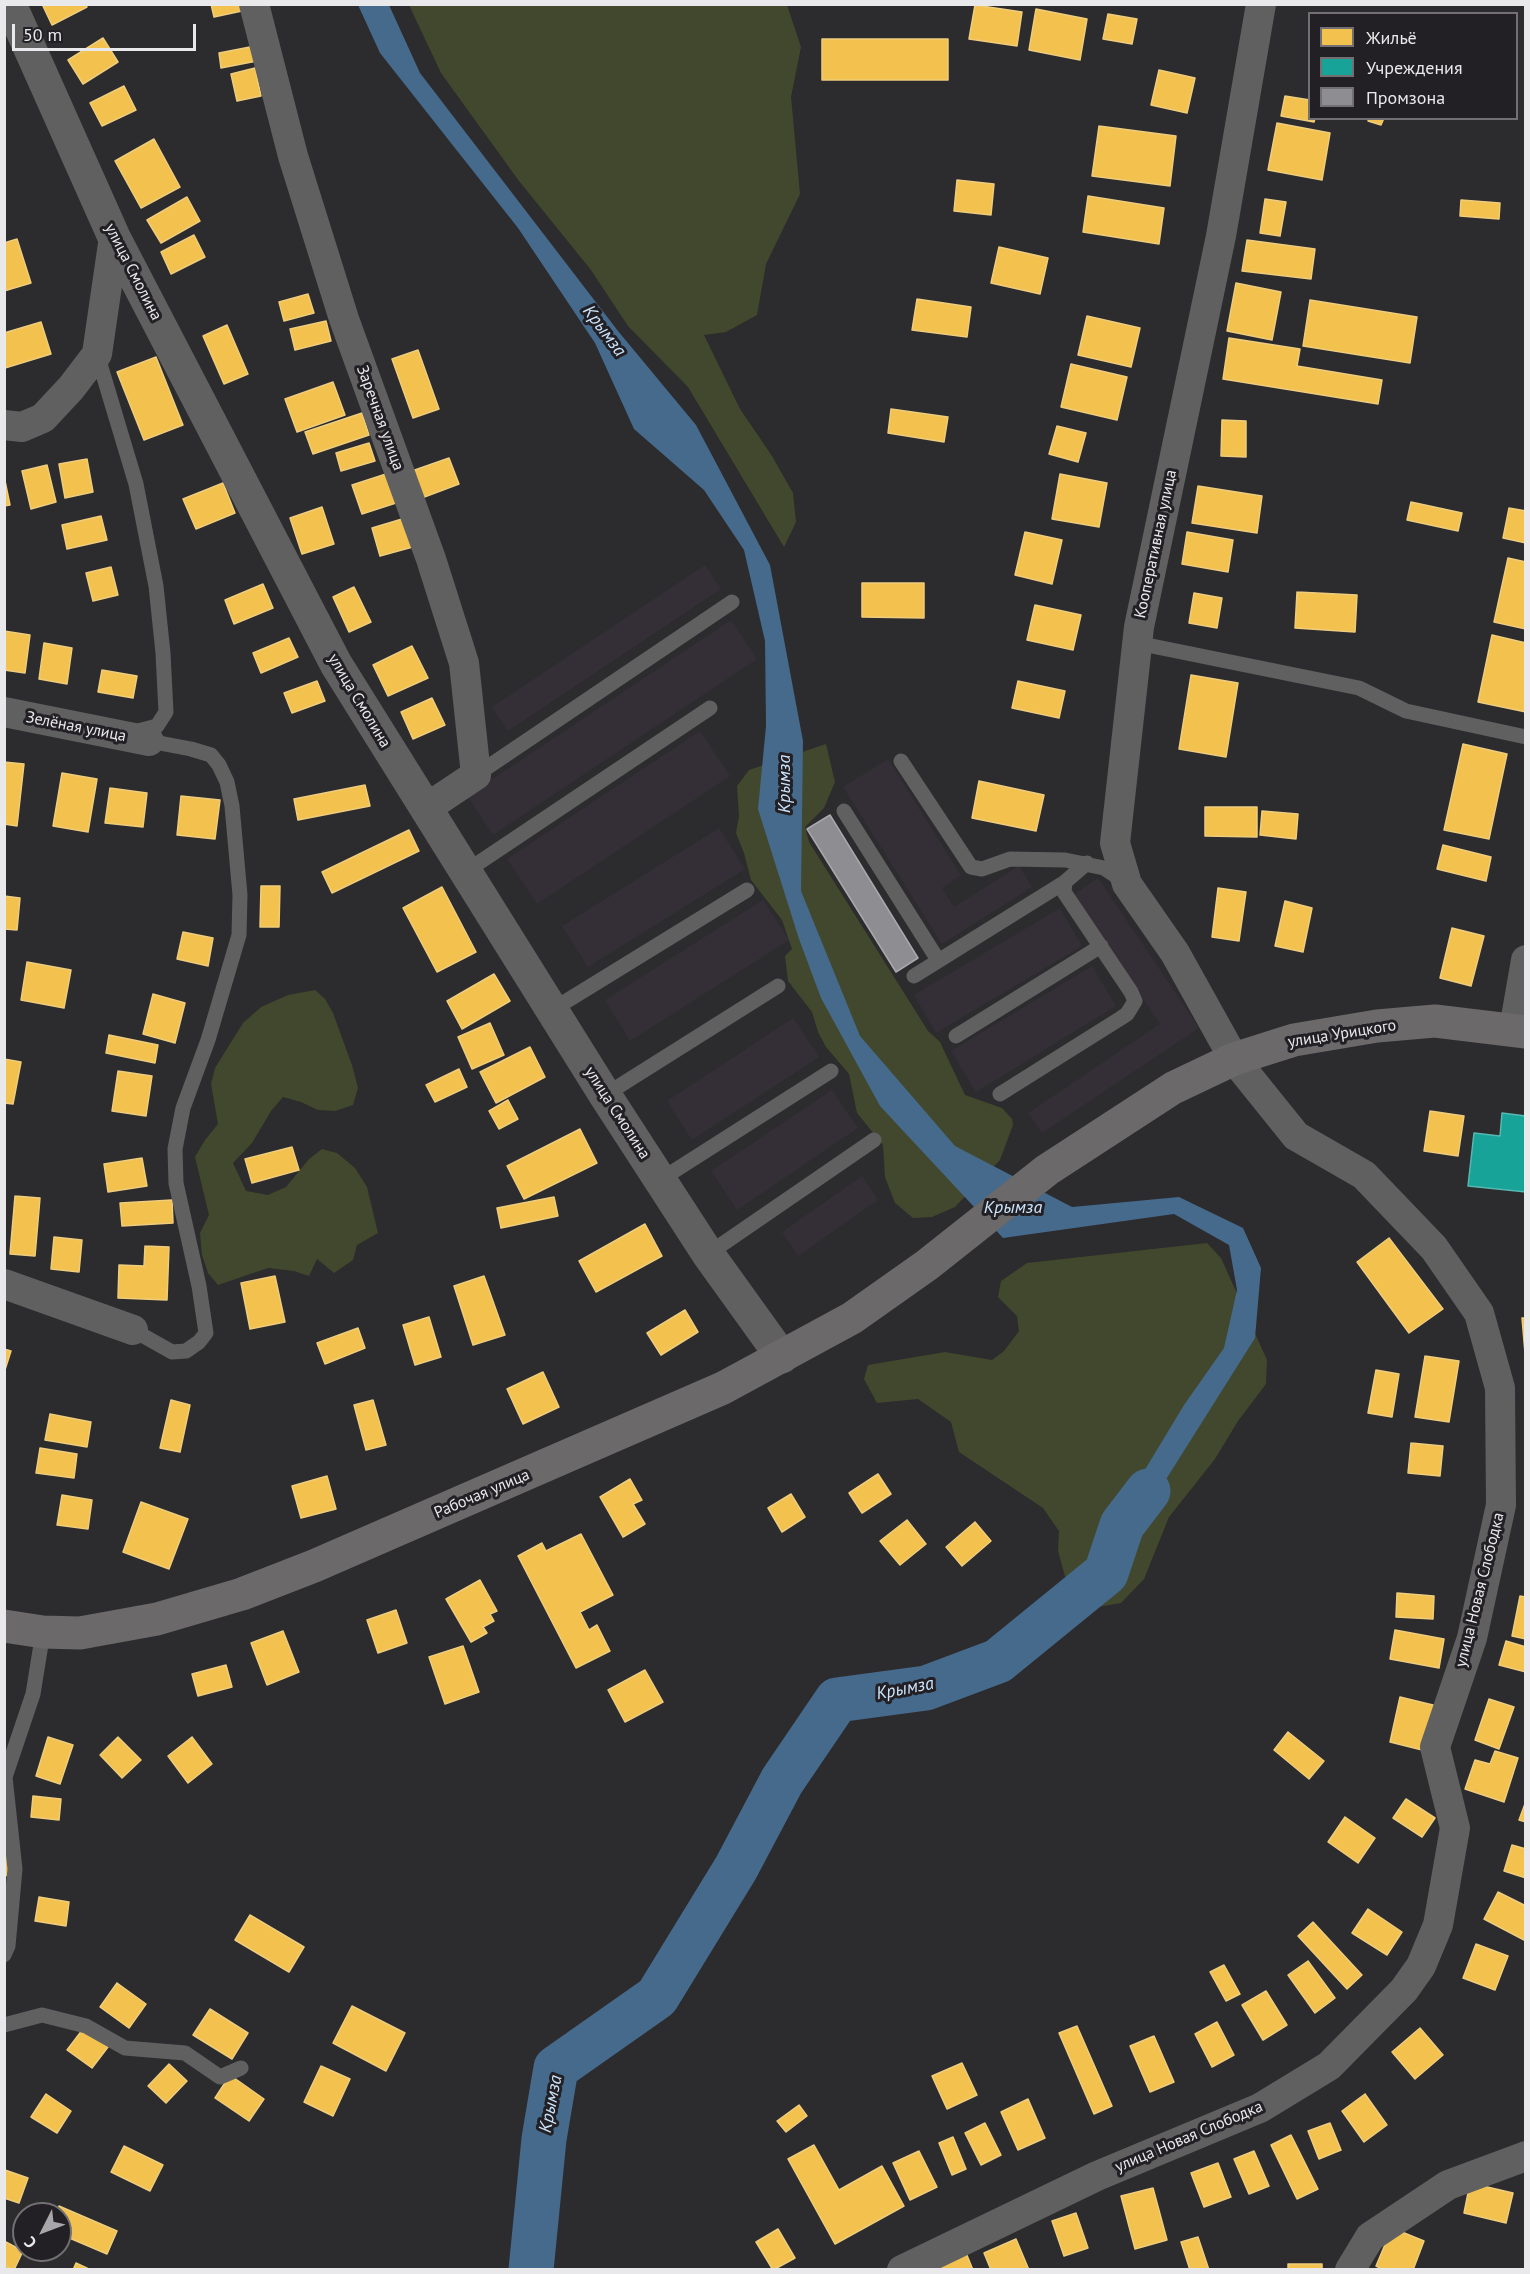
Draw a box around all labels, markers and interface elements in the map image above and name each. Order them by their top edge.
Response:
scale bar [15,12,200,50]
legend [1308,12,1518,120]
text: 50 m [23,23,62,46]
text: Жильё [1366,26,1417,49]
text: Учреждения [1366,56,1463,79]
text: Промзона [1366,86,1445,109]
street label: улица Смолина [100,220,166,324]
water label: Крымза [578,301,630,361]
street label: Заречная улица [352,363,408,473]
street label: Кооперативная улица [1131,468,1181,620]
street label: улица Смолина [323,651,395,751]
street label: Зелёная улица [24,708,128,746]
water label: Крымза [774,755,796,813]
street label: улица Урицкого [1286,1016,1398,1052]
street label: улица Смолина [580,1063,654,1163]
water label: Крымза [984,1197,1042,1219]
street label: Рабочая улица [431,1465,533,1523]
street label: улица Новая Слободка [1451,1511,1509,1669]
water label: Крымза [874,1673,936,1705]
water label: Крымза [535,2073,567,2135]
street label: улица Новая Слободка [1112,2097,1266,2177]
north arrow [12,2202,72,2262]
text: С [20,2233,41,2253]

